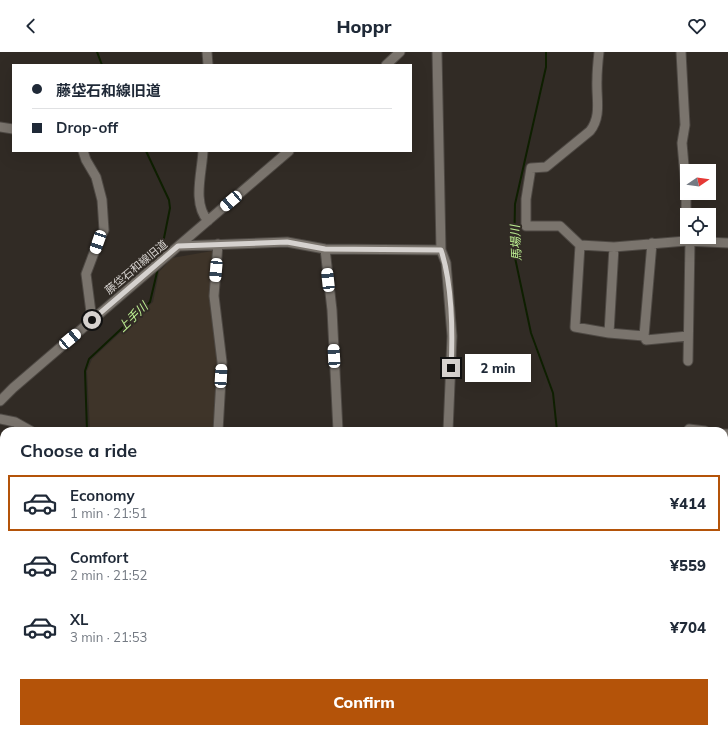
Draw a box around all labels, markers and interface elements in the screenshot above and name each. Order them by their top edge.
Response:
icon: back [20,15,42,37]
text: Hoppr [336,15,392,38]
icon: heart [686,15,708,37]
text: 藤垈石和線旧道 [56,81,161,100]
text: Drop-off [56,118,118,137]
north arrow [680,164,716,200]
map controls [680,164,716,244]
car [218,189,244,213]
button: locate [680,208,716,244]
water label: 馬場川 [507,223,524,261]
car [88,229,108,255]
street label: 藤垈石和線旧道 [102,237,170,297]
car [209,258,223,282]
car [321,267,335,293]
water label: 上手川 [114,297,152,335]
route start [83,311,101,329]
car [57,327,83,351]
car [327,344,341,368]
callout: 2 min [465,354,531,382]
route end [442,359,460,377]
text: 2 min [481,360,515,376]
car [214,364,228,388]
text: Choose a ride [20,439,137,462]
icon: car [22,485,58,521]
text: Economy [70,486,135,505]
text: ¥414 [670,494,706,513]
text: 1 min · 21:51 [70,505,147,521]
icon: car [22,547,58,583]
text: Comfort [70,548,128,567]
text: ¥559 [670,556,706,575]
text: 2 min · 21:52 [70,567,147,583]
icon: car [22,609,58,645]
text: XL [70,610,88,629]
text: ¥704 [670,618,706,637]
text: 3 min · 21:53 [70,629,147,645]
button: Confirm [20,679,708,725]

